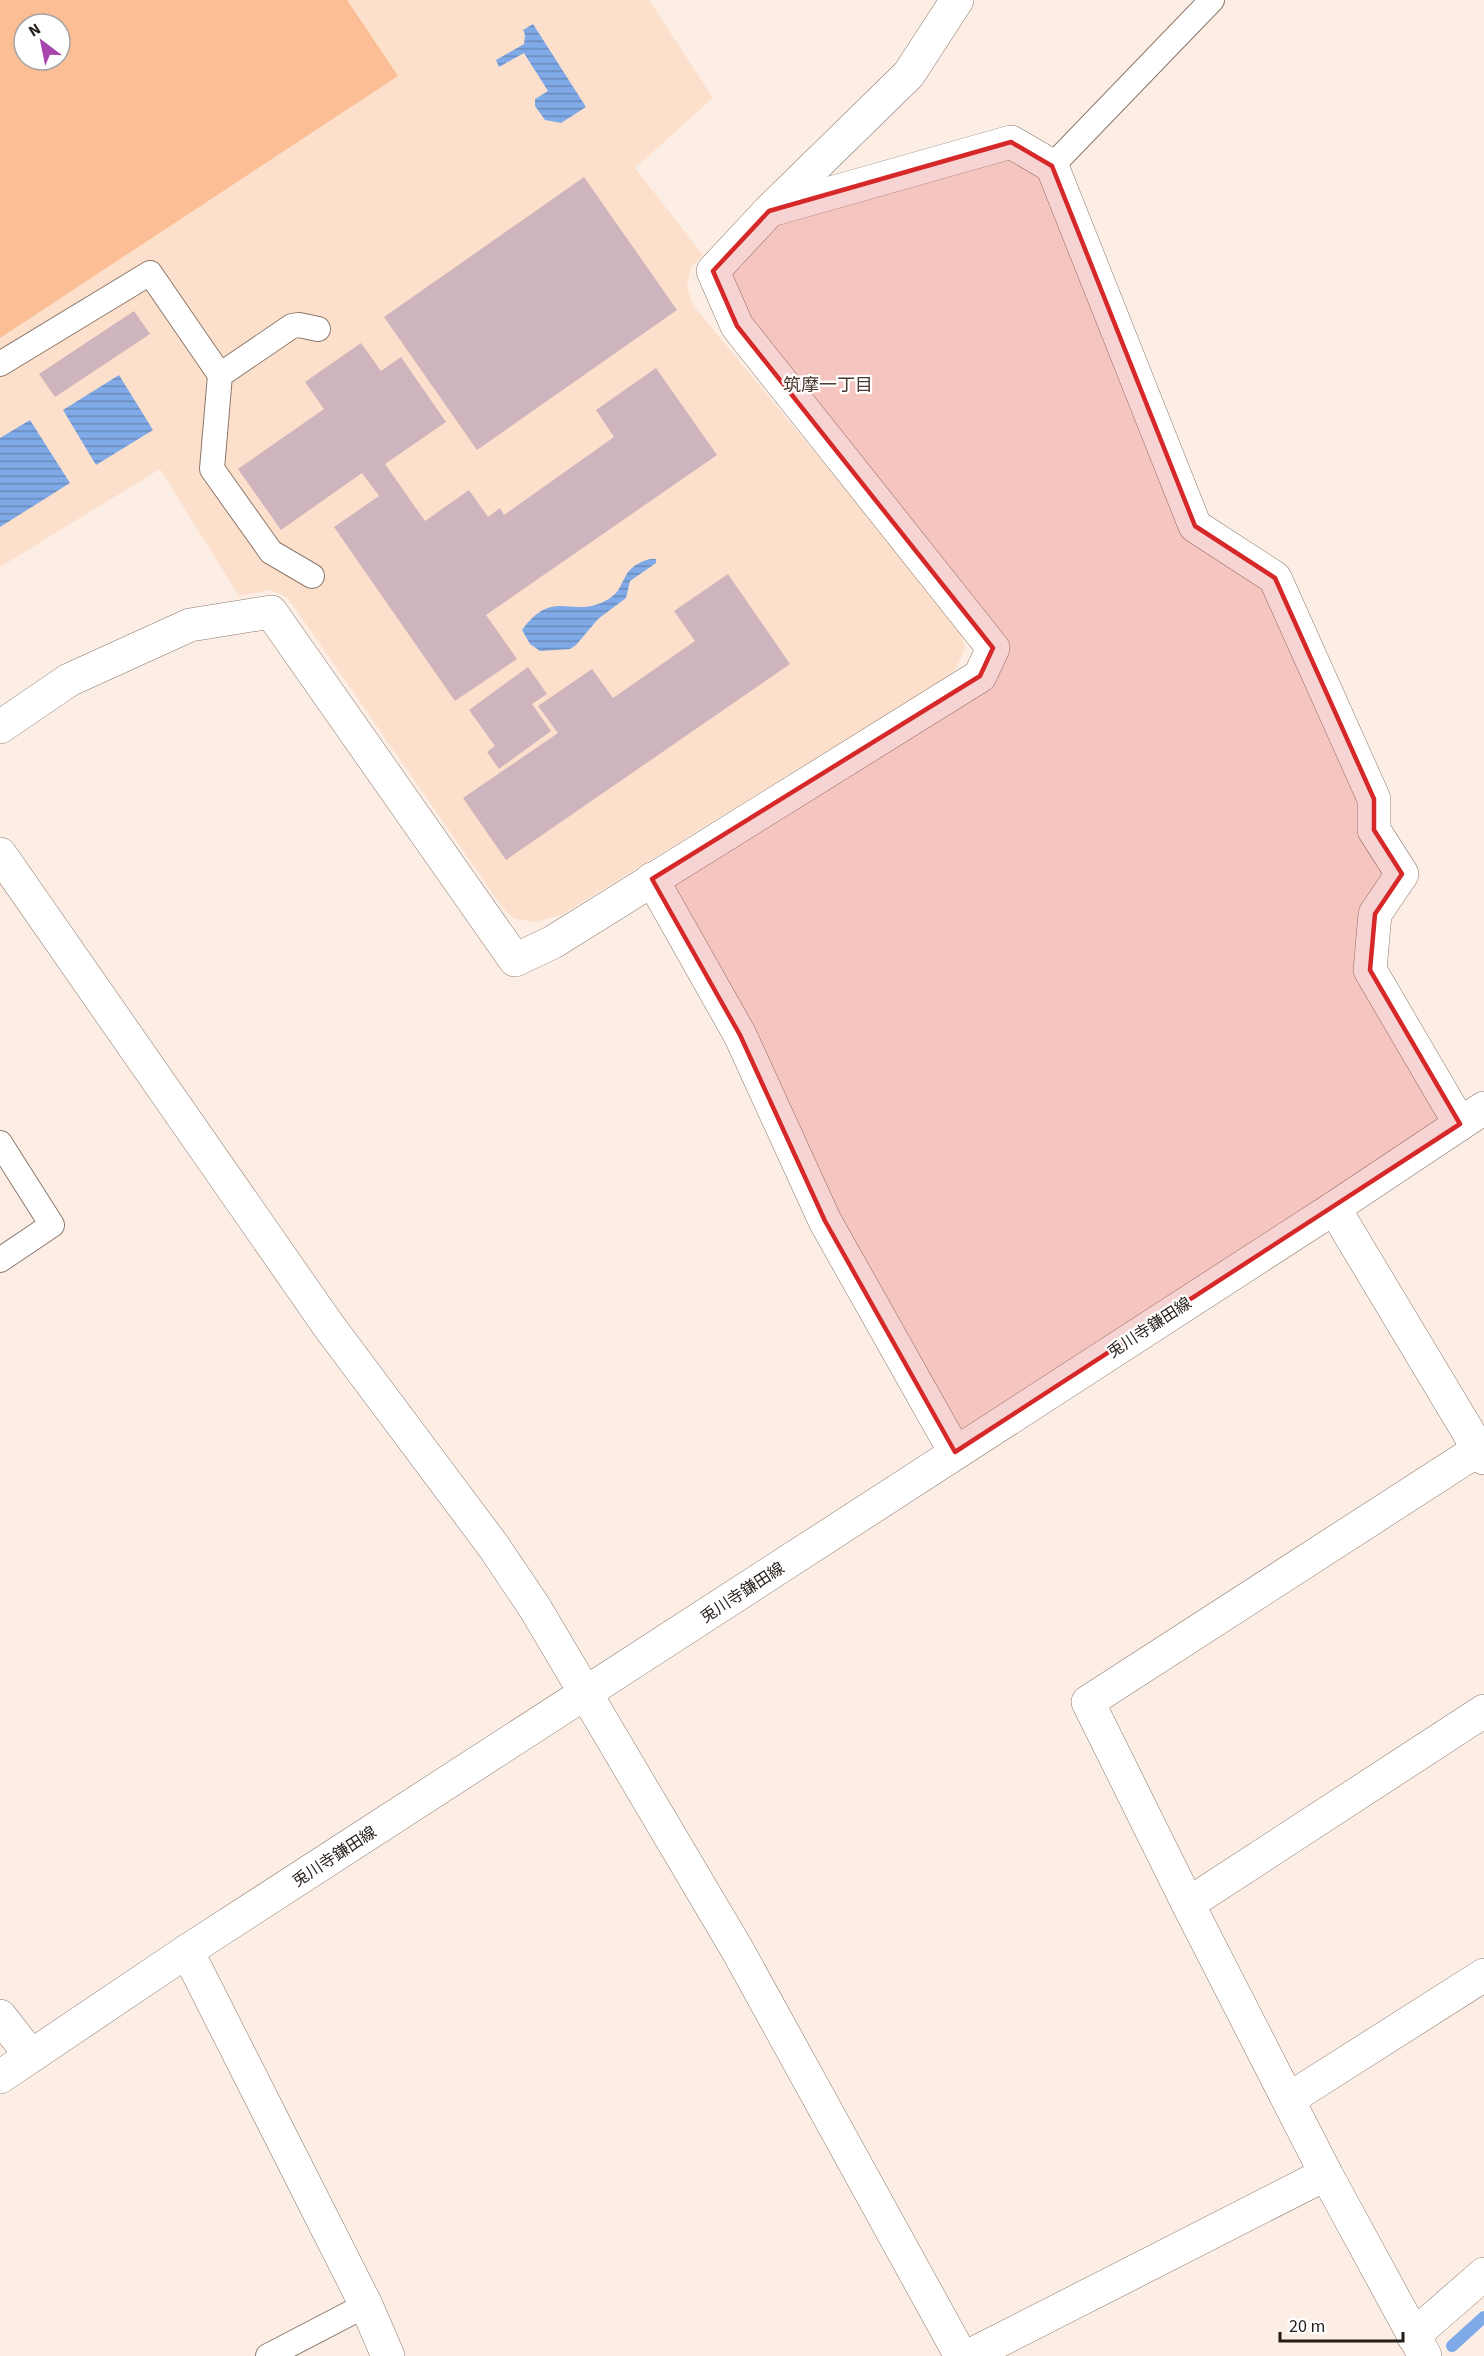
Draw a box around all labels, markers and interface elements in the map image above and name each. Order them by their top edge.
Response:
north arrow [12,12,72,72]
text: N [24,18,45,42]
district label: 筑摩一丁目 [783,373,873,398]
street label: 兎川寺鎌田線 [1103,1292,1196,1363]
street label: 兎川寺鎌田線 [696,1557,789,1628]
street label: 兎川寺鎌田線 [288,1821,381,1892]
scale bar [1280,2305,1403,2343]
text: 20 m [1289,2314,1325,2339]

